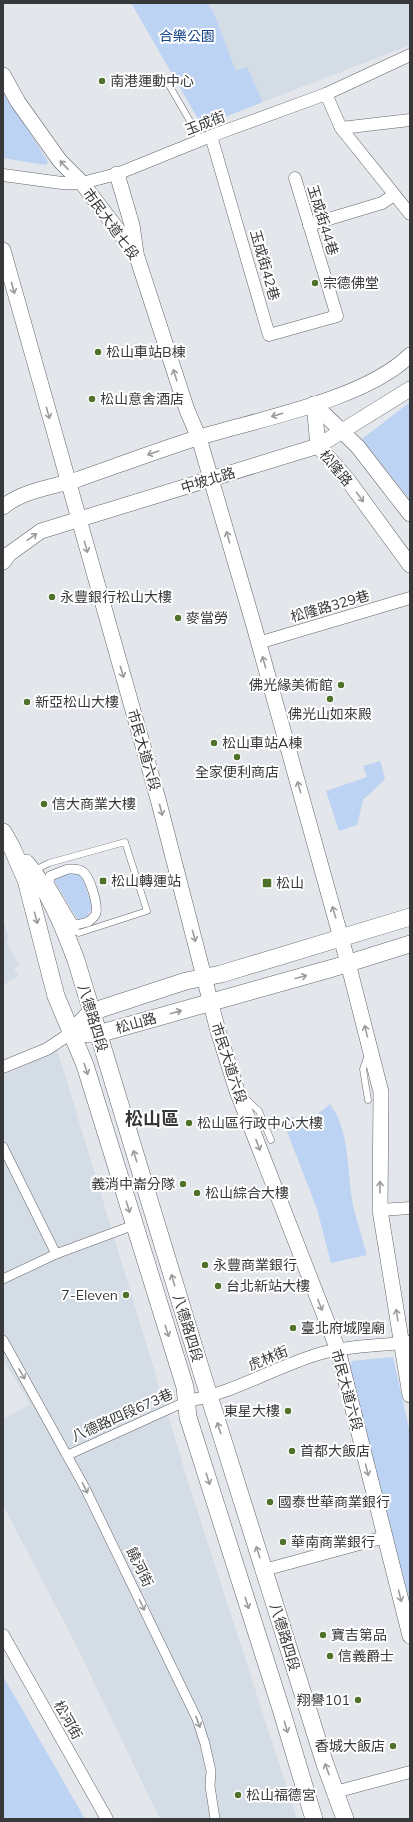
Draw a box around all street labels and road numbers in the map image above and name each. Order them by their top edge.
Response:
street label: 玉成街 [182,107,228,139]
street label: 玉成街44巷 [304,183,342,257]
street label: 市民大道七段 [79,185,143,263]
street label: 玉成街42巷 [246,228,284,302]
street label: 松隆路 [316,446,356,490]
street label: 中坡北路 [179,463,237,497]
street label: 松隆路329巷 [288,586,372,626]
street label: 市民大道六段 [124,707,164,793]
street label: 八德路四段 [74,982,112,1054]
street label: 松山路 [113,1009,159,1037]
street label: 市民大道六段 [207,1020,251,1106]
street label: 八德路四段 [169,1292,207,1364]
street label: 虎林街 [245,1342,291,1374]
street label: 市民大道六段 [327,1347,367,1433]
street label: 八德路四段673巷 [68,1385,176,1445]
street label: 饒河街 [123,1544,157,1590]
street label: 八德路四段 [266,1601,304,1673]
street label: 松河街 [50,1697,86,1743]

